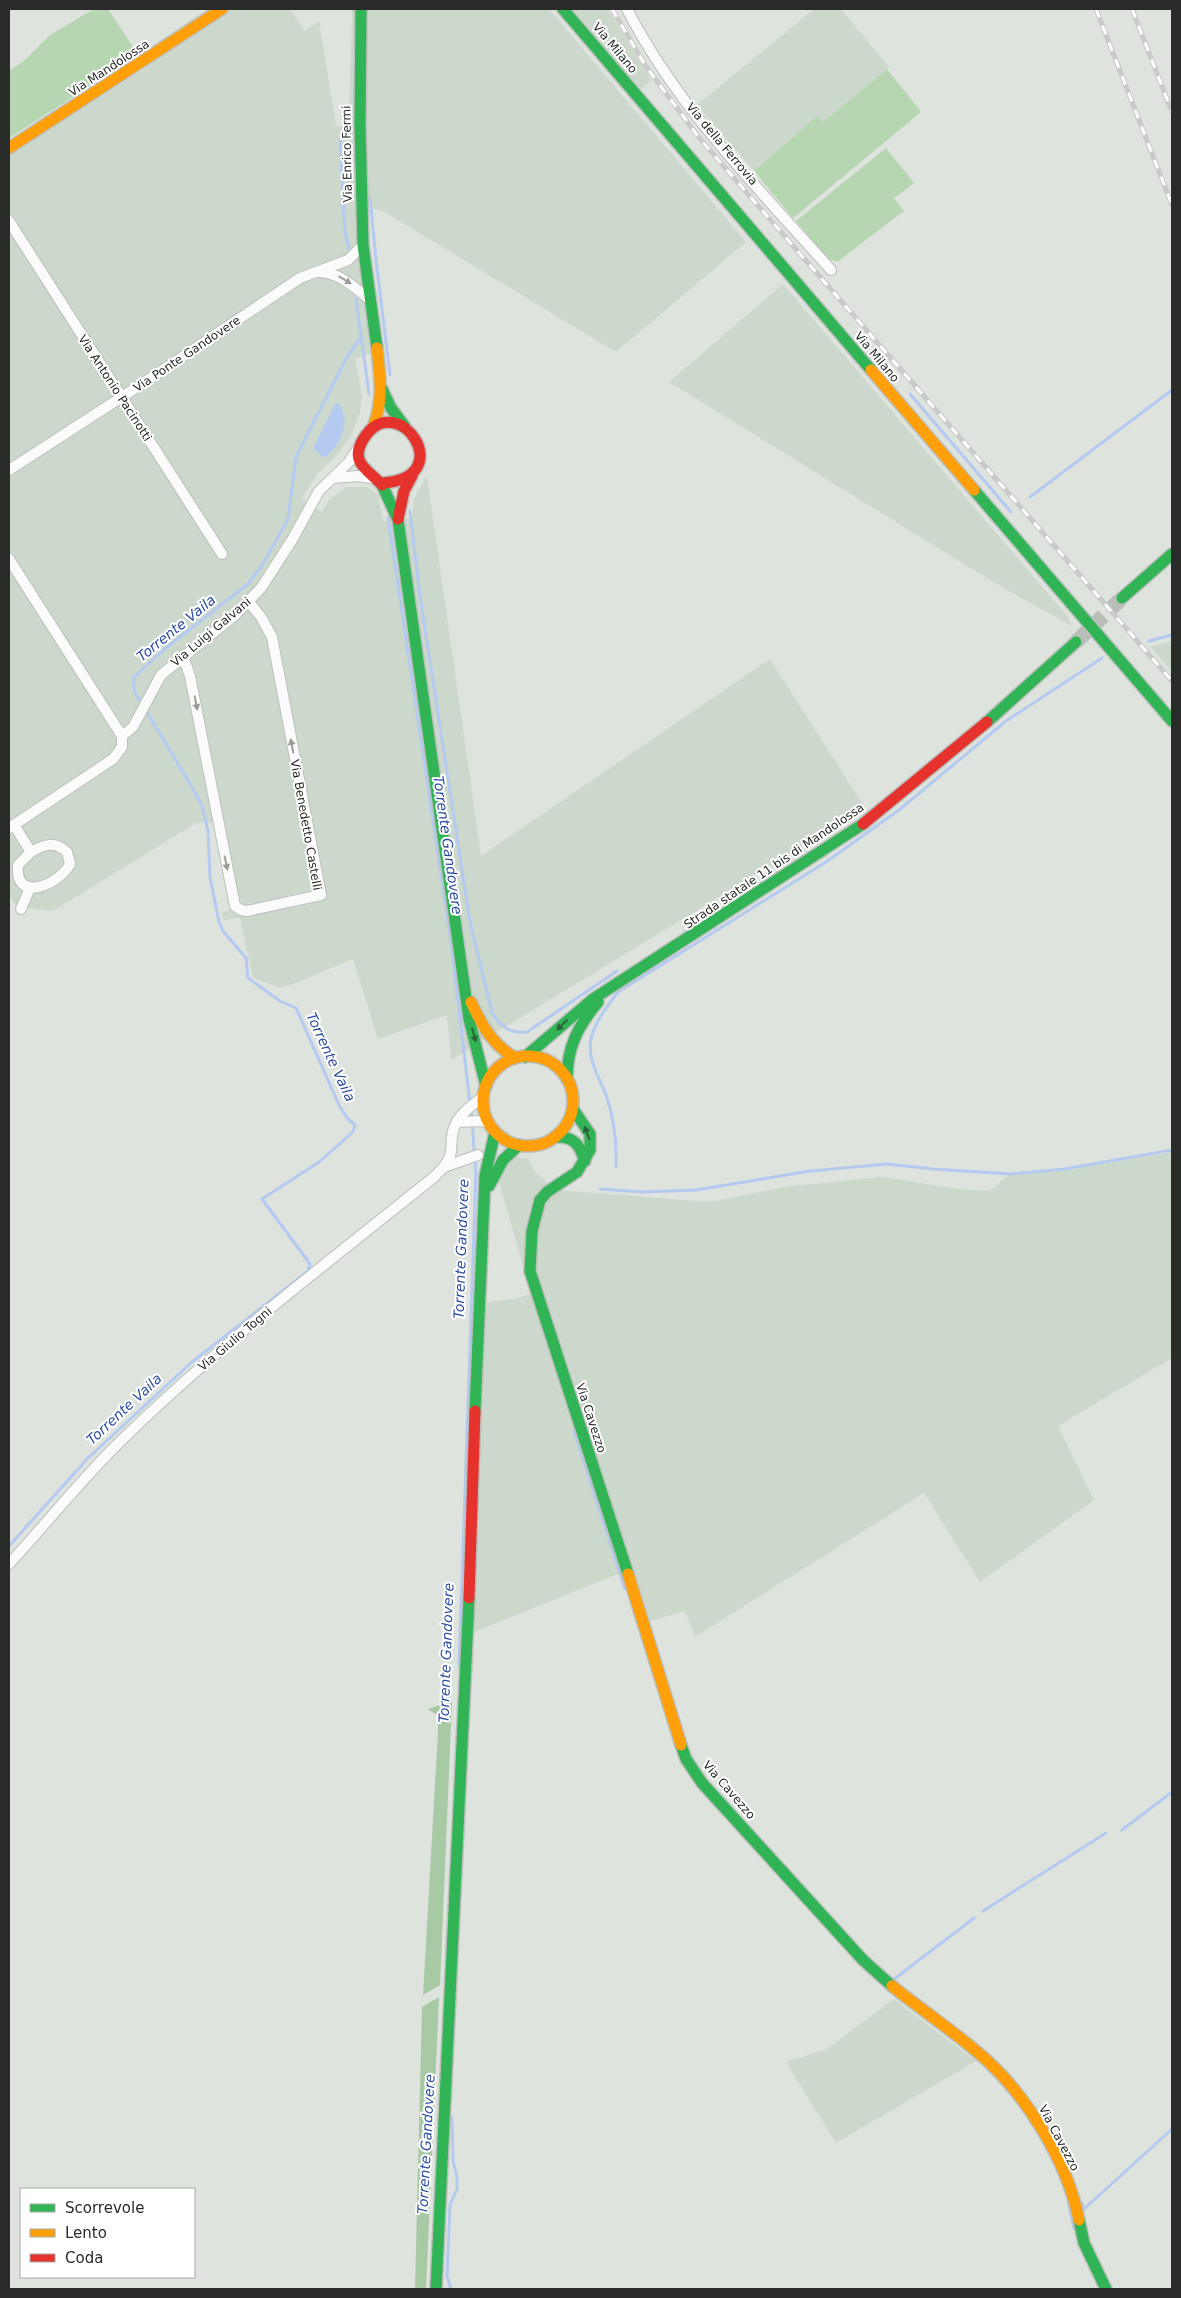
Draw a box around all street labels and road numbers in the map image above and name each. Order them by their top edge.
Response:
street label: Via Milano [590,20,640,76]
street label: Via Mandolossa [66,37,152,99]
street label: Via della Ferrovia [683,100,761,188]
street label: Via Enrico Fermi [339,105,355,203]
street label: Via Ponte Gandovere [131,313,243,395]
street label: Via Milano [852,329,902,385]
street label: Via Antonio Pacinotti [75,332,155,444]
street label: Via Luigi Galvani [168,594,254,670]
street label: Via Benedetto Castelli [288,758,324,892]
street label: Strada statale 11 bis di Mandolossa [681,800,867,932]
street label: Via Giulio Togni [195,1304,275,1374]
street label: Via Cavezzo [573,1381,609,1455]
street label: Via Cavezzo [700,1758,758,1822]
street label: Via Cavezzo [1036,2103,1082,2173]

